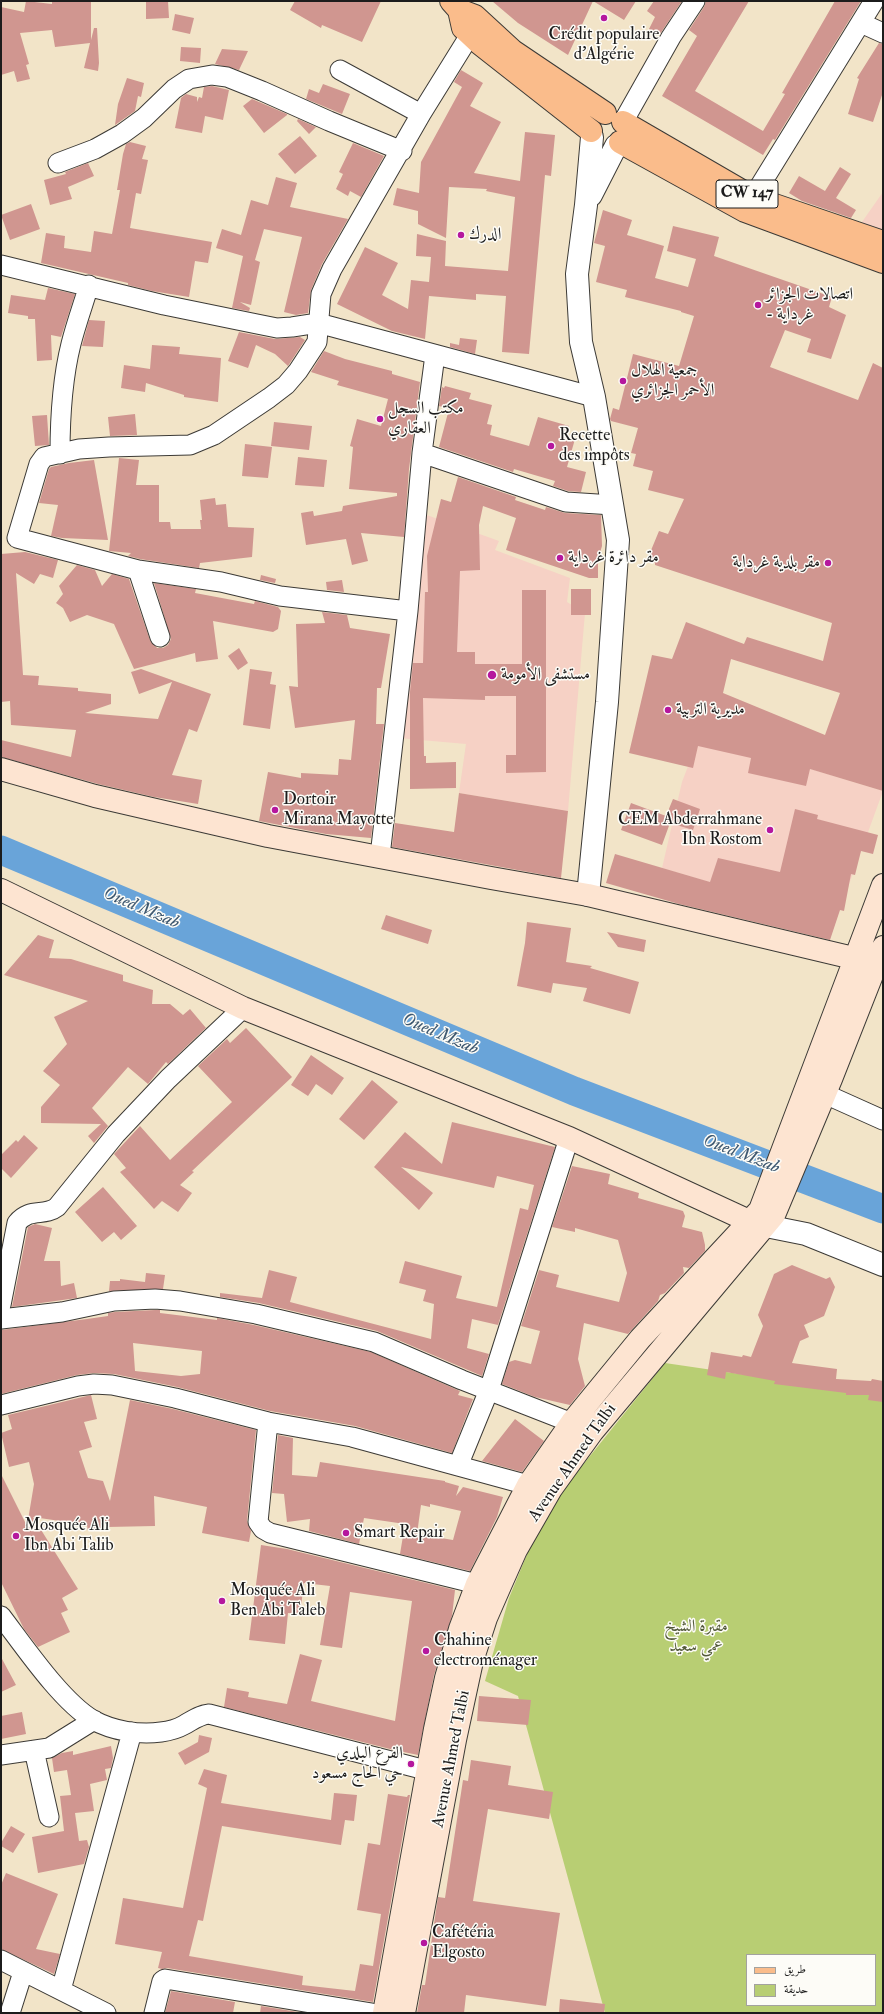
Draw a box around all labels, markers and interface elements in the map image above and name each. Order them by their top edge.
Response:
marker: Crédit populaire d'Algérie [599,13,609,23]
place label: Crédit populaire d'Algérie [549,25,659,65]
road number: CW 147 [716,180,778,208]
place label: الدرك [469,225,501,245]
marker: الدرك [456,230,466,240]
place label: اتصالات الجزائر - غرداية [766,285,853,325]
marker: اتصالات الجزائر - غرداية [753,300,763,310]
place label: جمعية الهلال الأحمر الجزائري [631,361,714,401]
marker: جمعية الهلال الأحمر الجزائري [618,376,628,386]
place label: مكتب السجل العقاري [388,399,464,439]
marker: مكتب السجل العقاري [375,414,385,424]
place label: Recette des impôts [559,426,630,466]
marker: Recette des impôts [546,441,556,451]
place label: مقر دائرة غرداية [568,548,659,568]
marker: مقر دائرة غرداية [555,553,565,563]
place label: مقر بلدية غرداية [732,553,820,573]
marker: مقر بلدية غرداية [823,558,833,568]
place label: مستشفى الأمومة [501,665,590,685]
marker: مستشفى الأمومة [486,669,498,681]
place label: مديرية التربية [676,700,745,720]
marker: مديرية التربية [663,705,673,715]
place label: Dortoir Mirana Mayotte [283,790,393,830]
marker: Dortoir Mirana Mayotte [270,805,280,815]
place label: CEM Abderrahmane Ibn Rostom [618,810,762,850]
marker: CEM Abderrahmane Ibn Rostom [765,825,775,835]
water label: Oued Mzab [100,883,182,935]
water label: Oued Mzab [399,1009,481,1061]
water label: Oued Mzab [699,1130,783,1180]
street label: Avenue Ahmed Talbi [525,1400,621,1526]
place label: Mosquée Ali Ibn Abi Talib [24,1516,114,1556]
place label: Smart Repair [354,1523,445,1543]
marker: Smart Repair [341,1528,351,1538]
marker: Mosquée Ali Ibn Abi Talib [11,1531,21,1541]
place label: Mosquée Ali Ben Abi Taleb [230,1581,325,1621]
marker: Mosquée Ali Ben Abi Taleb [217,1596,227,1606]
park label: مقبرة الشيخ عمي سعيد [664,1617,728,1657]
place label: Chahine electroménager [434,1631,537,1671]
marker: Chahine electroménager [421,1646,431,1656]
street label: Avenue Ahmed Talbi [429,1689,475,1829]
place label: الفرع البلدي حي الحاج مسعود [312,1744,403,1784]
marker: الفرع البلدي حي الحاج مسعود [406,1759,416,1769]
place label: Cafétéria Elgosto [432,1923,494,1963]
marker: Cafétéria Elgosto [419,1938,429,1948]
legend [746,1954,876,2006]
text: طريق [784,1962,806,1977]
text: حديقة [784,1982,808,1997]

